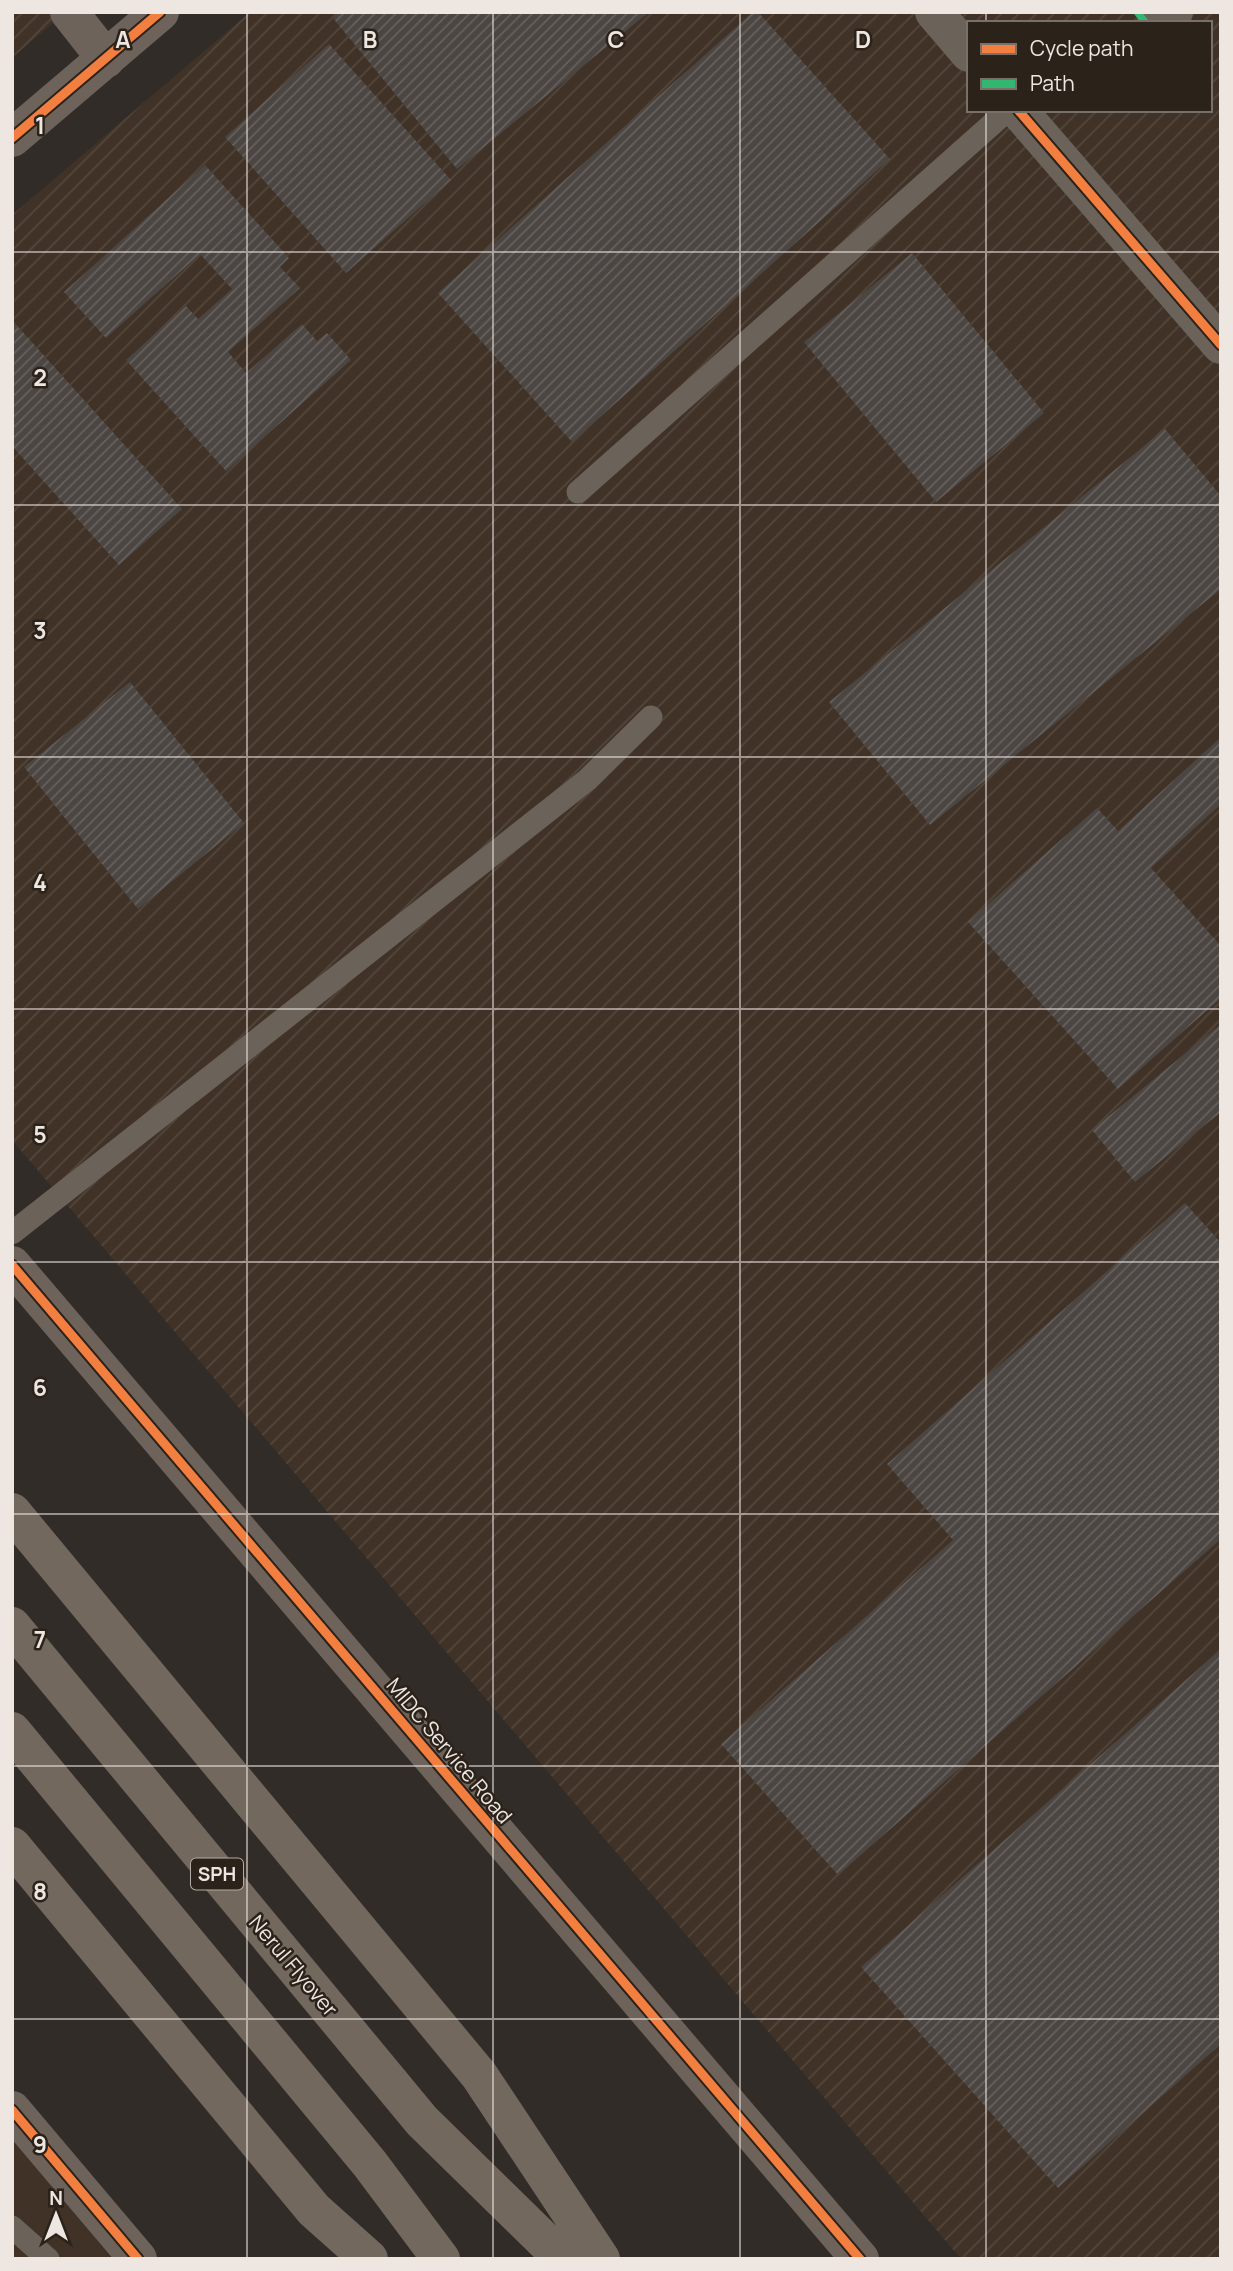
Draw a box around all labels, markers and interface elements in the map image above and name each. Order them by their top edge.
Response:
legend [967,21,1212,112]
text: A [115,23,131,55]
text: B [363,23,377,55]
text: C [608,23,625,55]
text: D [855,23,871,55]
text: Cycle path [1030,34,1133,62]
text: Path [1030,69,1075,97]
text: 1 [35,109,45,141]
text: 2 [33,361,47,393]
text: 3 [33,614,47,646]
text: 4 [33,866,47,898]
text: 5 [33,1118,47,1150]
text: 6 [33,1371,47,1403]
text: 7 [34,1623,46,1655]
street label: MIDC Service Road [381,1672,519,1829]
road number: SPH [191,1858,243,1890]
text: 8 [33,1875,47,1907]
street label: Nerul Flyover [243,1909,345,2022]
text: 9 [33,2128,47,2160]
north arrow [21,2180,91,2250]
text: N [49,2185,63,2211]

